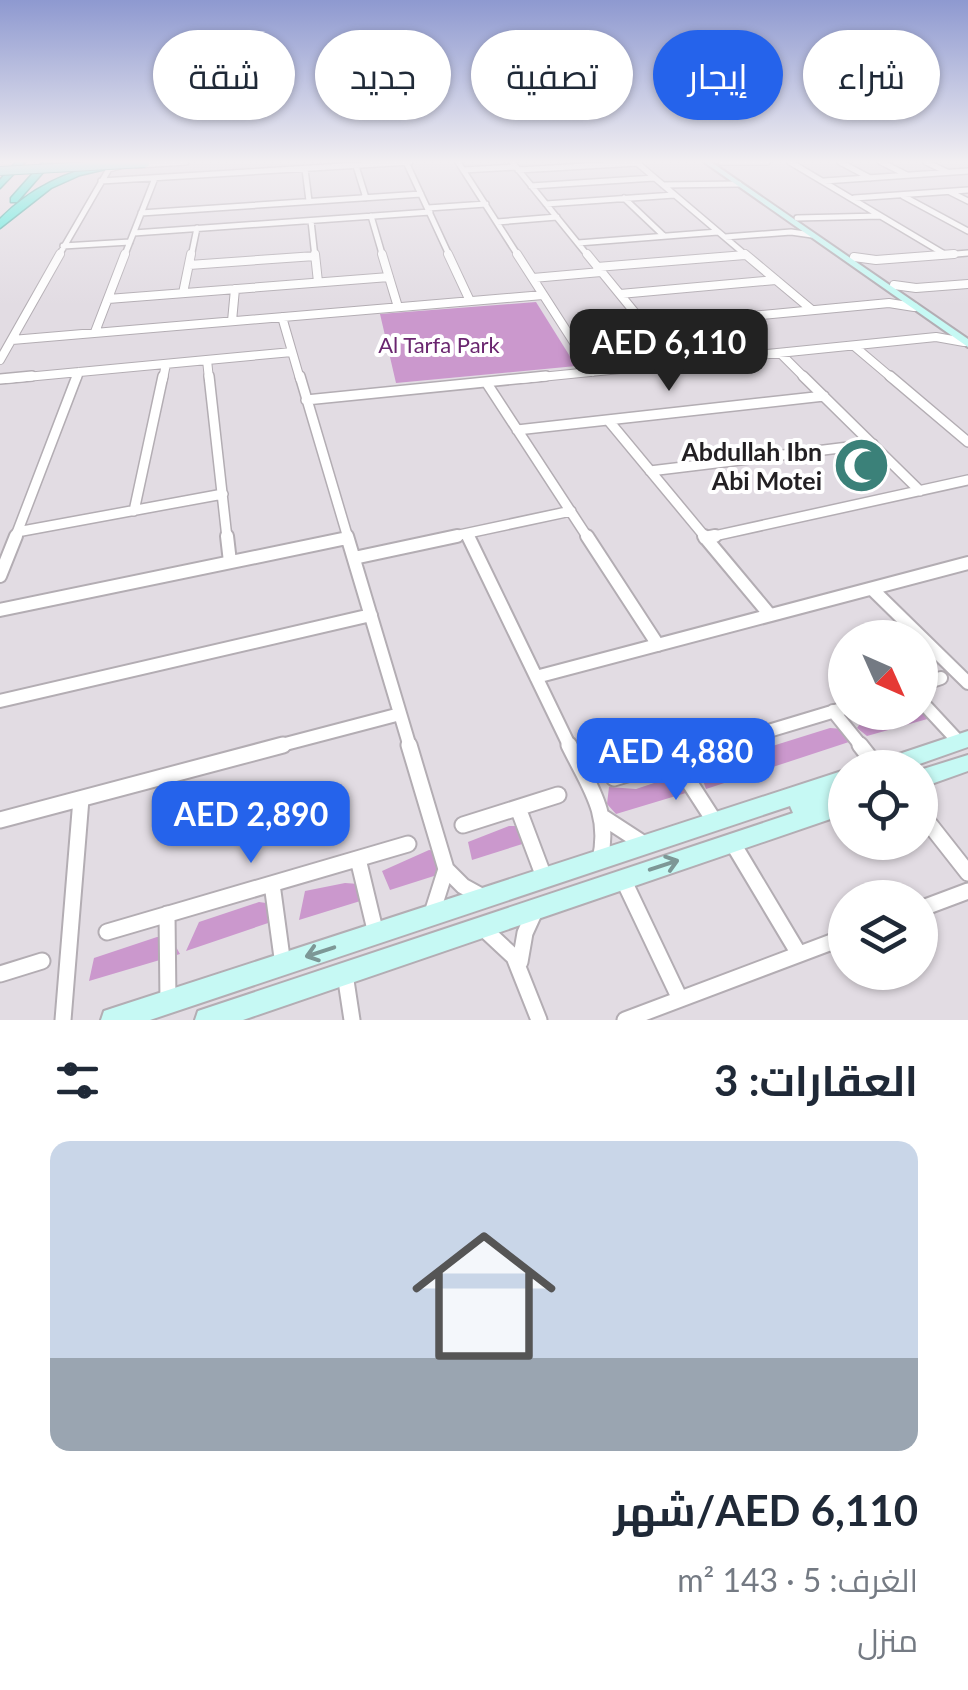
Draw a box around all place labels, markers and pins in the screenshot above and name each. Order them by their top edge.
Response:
pin: AED 6,110 [555,309,783,394]
mosque icon: Abdullah Ibn Abi Motei [831,435,891,495]
place label: Abdullah Ibn Abi Motei [680,436,822,495]
pin: AED 4,880 [562,718,790,803]
pin: AED 2,890 [137,781,365,866]

